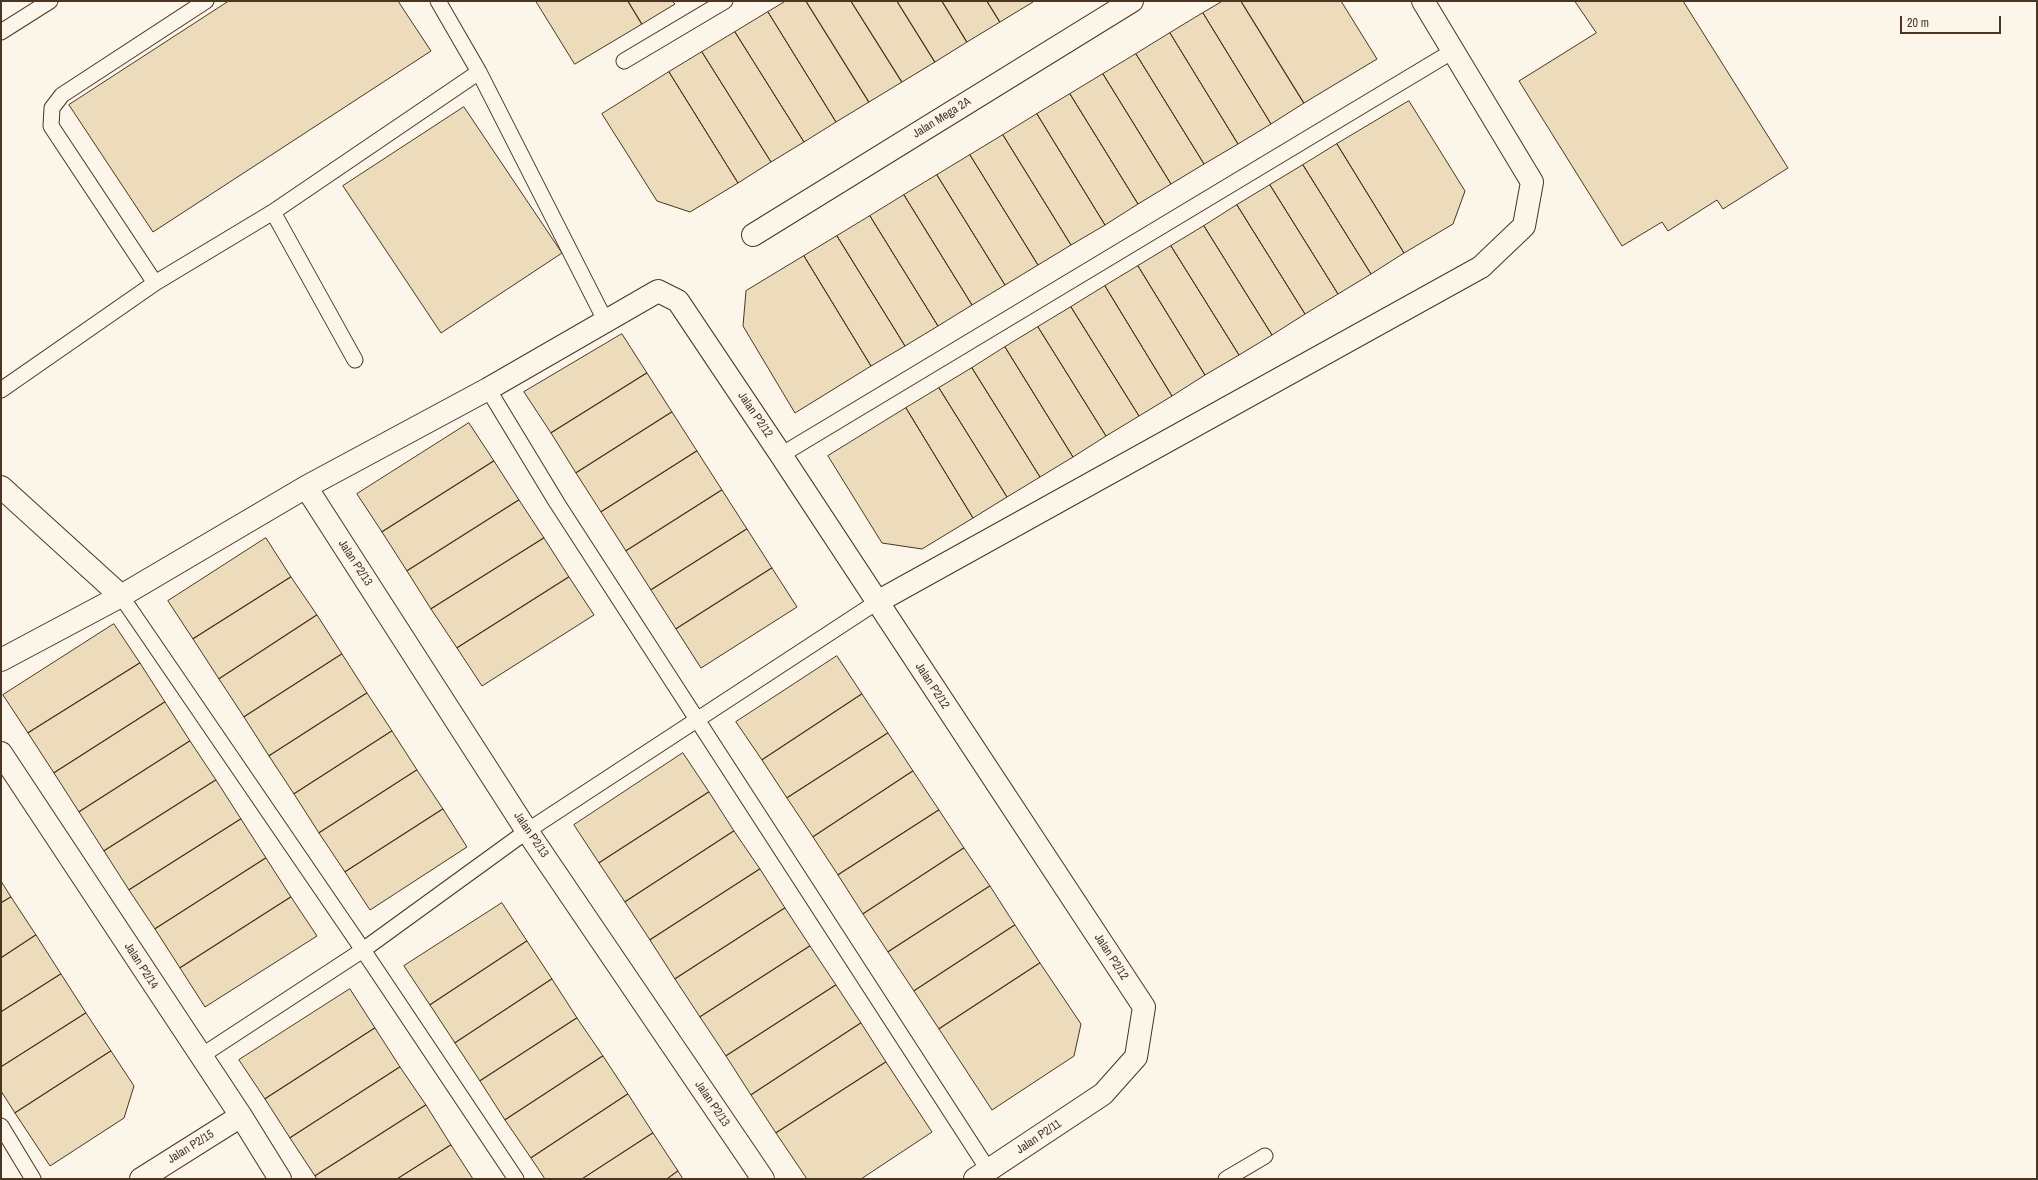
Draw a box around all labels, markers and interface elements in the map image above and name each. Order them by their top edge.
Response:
scale bar [1902,8,2003,34]
text: 20 m [1907,15,1929,31]
street label: Jalan Mega 2A [910,95,974,141]
street label: Jalan P2/12 [734,389,776,441]
street label: Jalan P2/13 [335,537,375,589]
street label: Jalan P2/12 [912,660,952,712]
street label: Jalan P2/13 [510,809,552,861]
street label: Jalan P2/12 [1091,931,1131,983]
street label: Jalan P2/14 [121,940,161,992]
street label: Jalan P2/13 [691,1078,733,1130]
street label: Jalan P2/11 [1014,1117,1064,1157]
street label: Jalan P2/15 [165,1127,217,1167]

